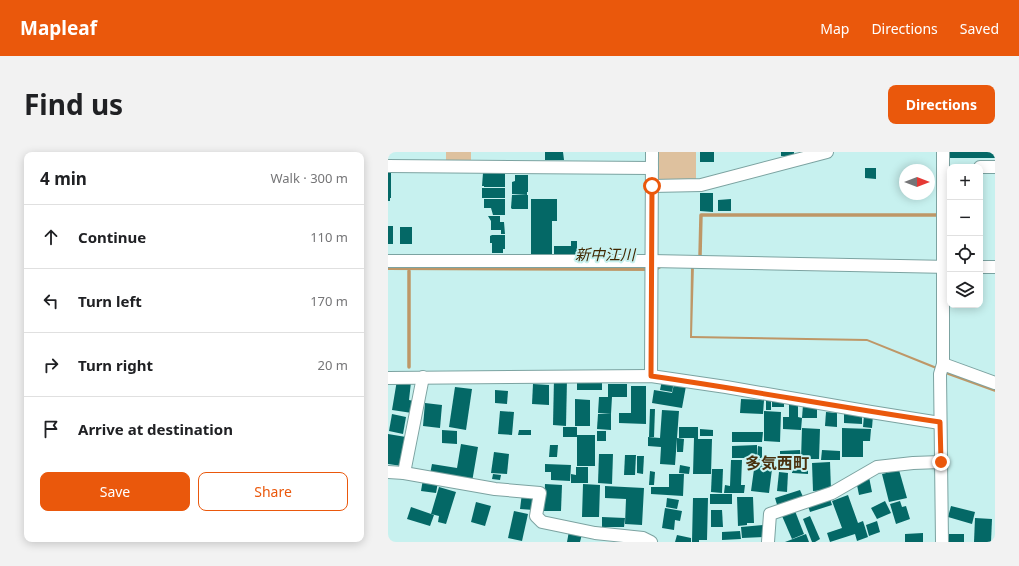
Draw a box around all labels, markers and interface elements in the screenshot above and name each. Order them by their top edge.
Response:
text: Mapleaf [20,15,97,41]
text: Map [820,19,849,38]
text: Directions [871,19,938,38]
text: Saved [960,19,999,38]
text: Find us [24,85,123,123]
button: Directions [888,85,995,124]
north arrow [899,164,935,200]
map controls [947,164,983,308]
button: + [947,164,983,200]
text: 4 min [40,167,87,190]
text: Walk · 300 m [270,169,348,187]
route start [643,177,661,195]
button: − [947,200,983,236]
icon: ahead [40,226,62,248]
text: Continue [78,227,146,247]
text: 110 m [310,228,348,246]
button: locate [947,236,983,272]
water label: 新中江川 [575,244,637,264]
button: layers [947,272,983,308]
icon: left [40,290,62,312]
text: Turn left [78,291,142,311]
text: 170 m [310,292,348,310]
icon: right [40,354,62,376]
text: Turn right [78,355,153,375]
text: 20 m [318,356,348,374]
icon: arrive [40,418,62,440]
text: Arrive at destination [78,419,233,439]
district label: 多気西町 [745,452,809,474]
route end [932,453,950,471]
button: Save [40,472,190,511]
button: Share [198,472,348,511]

